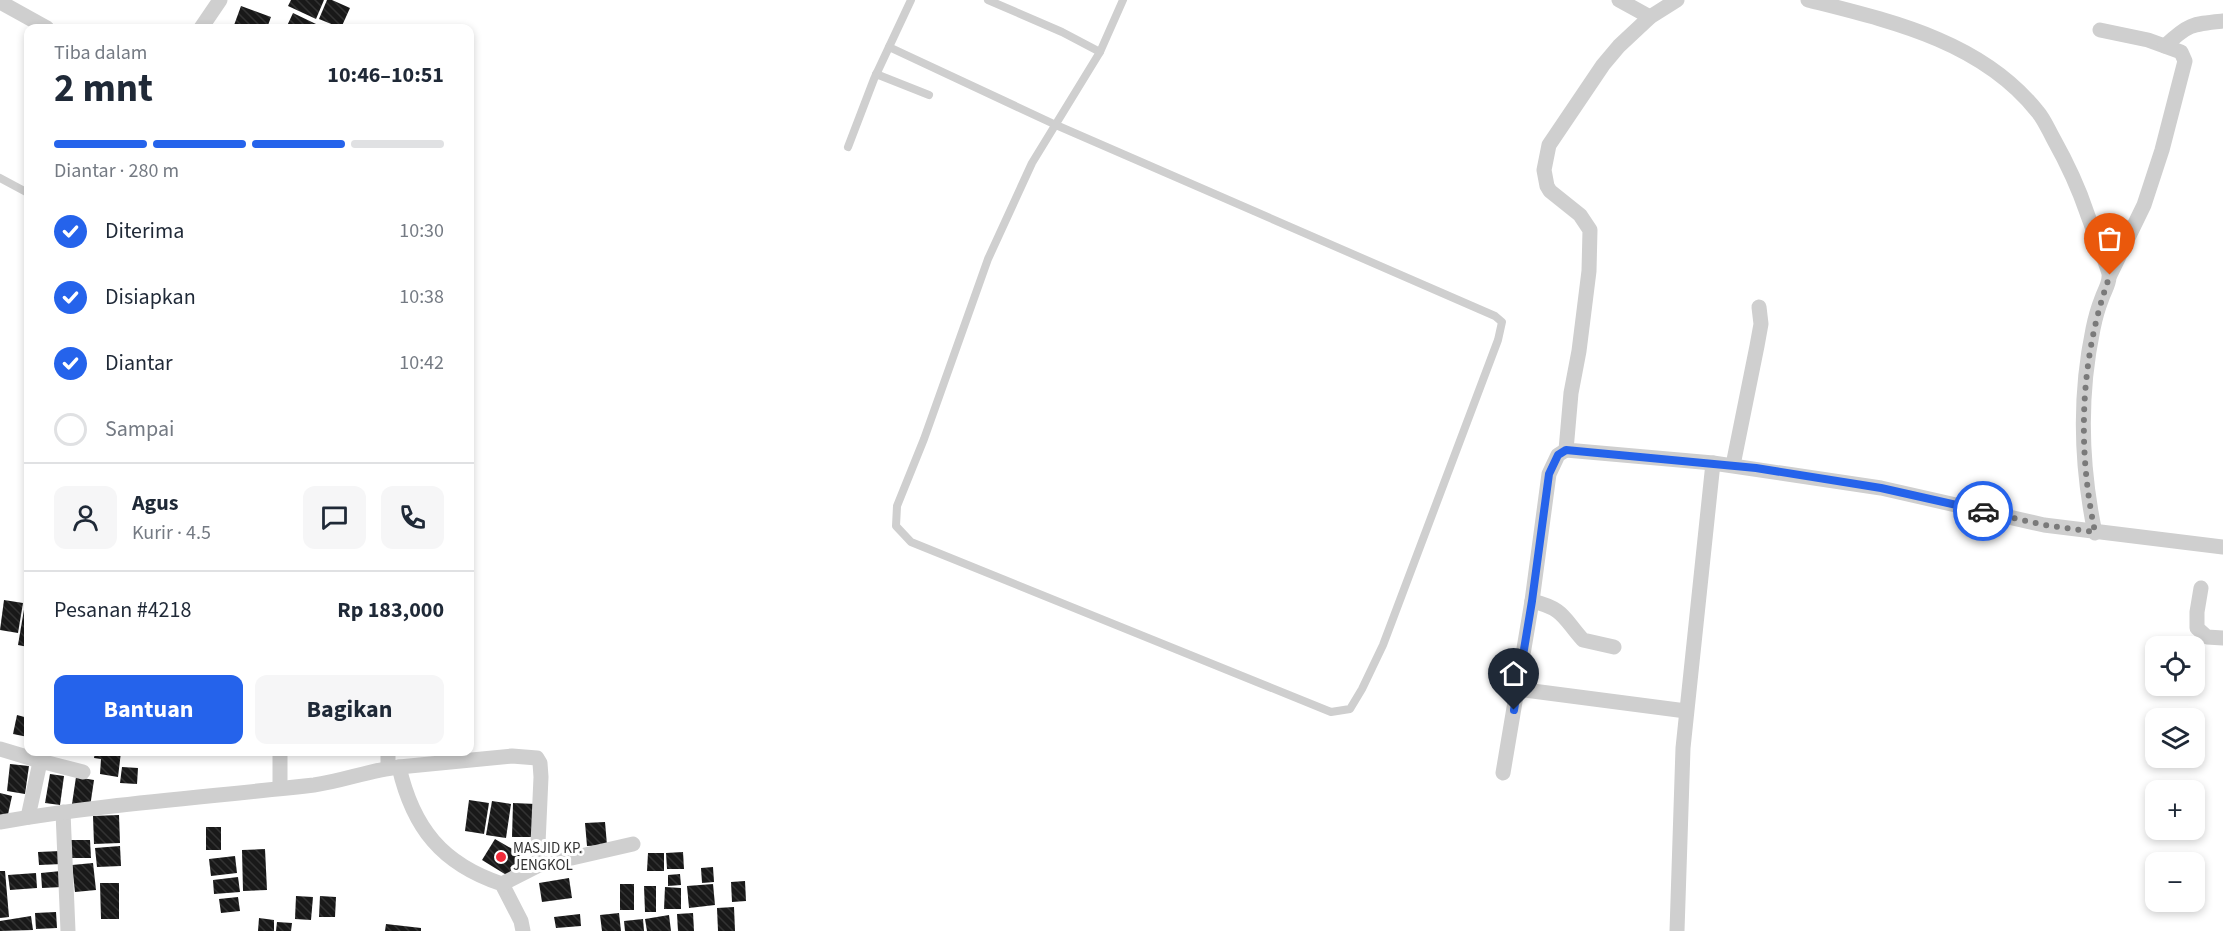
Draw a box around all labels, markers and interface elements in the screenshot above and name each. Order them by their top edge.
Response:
text: Tiba dalam [54,39,147,67]
text: 10:46–10:51 [327,59,444,91]
text: 2 mnt [54,61,153,117]
text: Diantar · 280 m [54,157,179,185]
pin [2084,213,2135,275]
icon: check [54,215,87,248]
text: Diterima [105,215,184,247]
text: 10:30 [399,217,444,245]
icon: bag [2093,222,2126,255]
icon: check [54,281,87,314]
text: Disiapkan [105,281,196,313]
text: 10:38 [399,283,444,311]
icon: check [54,347,87,380]
text: Diantar [105,347,173,379]
text: 10:42 [399,349,444,377]
text: Sampai [105,413,174,445]
courier [1953,481,2013,541]
button: person [54,486,117,549]
button: chat [303,486,366,549]
button: phone [381,486,444,549]
text: Agus [132,487,179,519]
icon: car [1967,495,2000,528]
text: Kurir · 4.5 [132,519,211,547]
text: Pesanan #4218 [54,594,191,626]
text: Rp 183,000 [337,594,444,626]
map controls [2145,636,2205,912]
button: locate [2145,636,2205,696]
pin [1488,648,1539,710]
icon: home [1497,657,1530,690]
button: Bantuan [54,675,243,744]
button: Bagikan [255,675,444,744]
button: layers [2145,708,2205,768]
button: + [2145,780,2205,840]
place label: MASJID KP. JENGKOL [513,838,582,876]
marker: MASJID KP. JENGKOL [494,850,508,864]
button: − [2145,852,2205,912]

